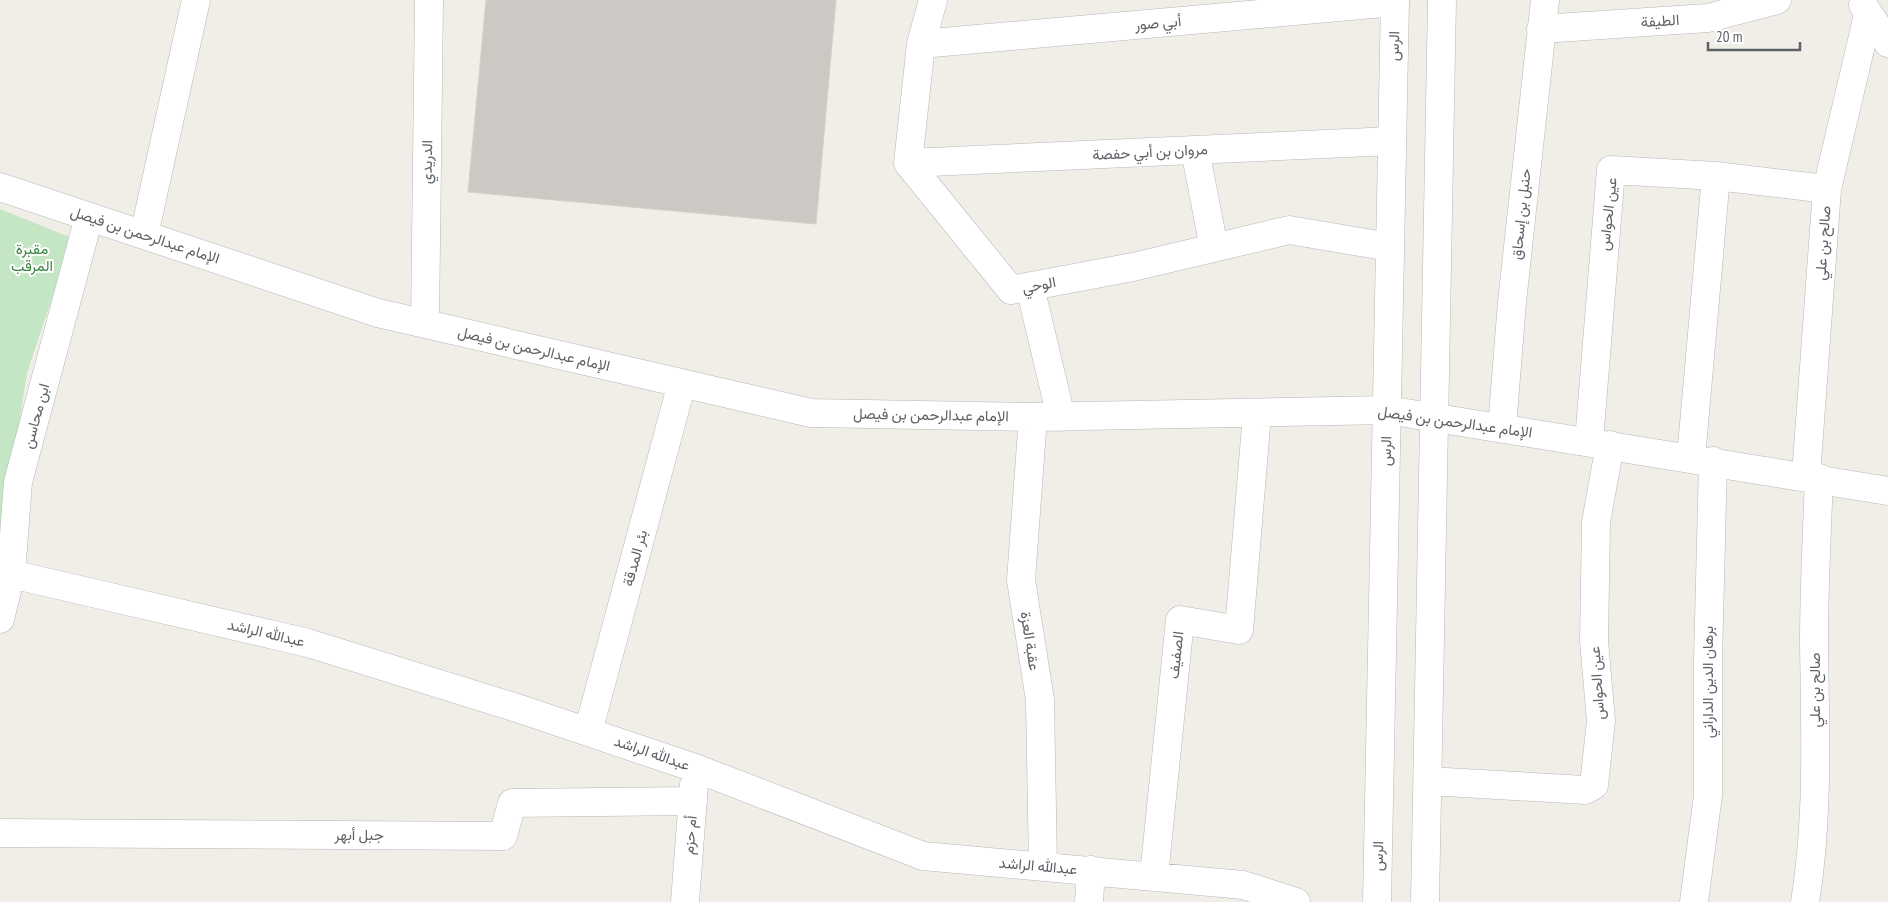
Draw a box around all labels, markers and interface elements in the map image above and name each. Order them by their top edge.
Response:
street label: الطيفة [1640,10,1680,31]
street label: أبي صور [1133,11,1183,38]
scale bar [1708,20,1800,52]
text: 20 m [1716,27,1742,46]
street label: الرس [1384,31,1404,61]
street label: مروان بن أبي حفصة [1092,139,1209,168]
street label: الدريدي [417,140,440,184]
street label: حنبل بن إسحاق [1506,167,1536,261]
street label: عين الحواس [1594,176,1622,252]
street label: الإمام عبدالرحمن بن فيصل [68,201,222,269]
street label: صالح بن علي [1810,205,1839,281]
park label: مقبرة المرقب [11,239,53,275]
street label: الوحي [1020,272,1058,301]
street label: الإمام عبدالرحمن بن فيصل [456,322,612,376]
street label: ابن محاسن [18,381,54,451]
street label: الإمام عبدالرحمن بن فيصل [1376,401,1534,443]
street label: الإمام عبدالرحمن بن فيصل [853,404,1009,426]
street label: الرس [1376,436,1396,466]
street label: بئر المدقة [618,527,651,588]
street label: عقبة العزة [1016,610,1045,672]
street label: عبدالله الراشد [226,614,307,651]
street label: برهان الدين الداراني [1698,626,1721,738]
street label: الصفيف [1164,630,1187,680]
street label: عين الحواس [1584,645,1610,720]
street label: صالح بن علي [1805,652,1828,728]
street label: عبدالله الراشد [612,731,693,774]
street label: أم حزم [678,814,702,855]
street label: جبل أبهر [333,825,384,844]
street label: الرس [1368,841,1388,871]
street label: عبدالله الراشد [998,853,1078,878]

